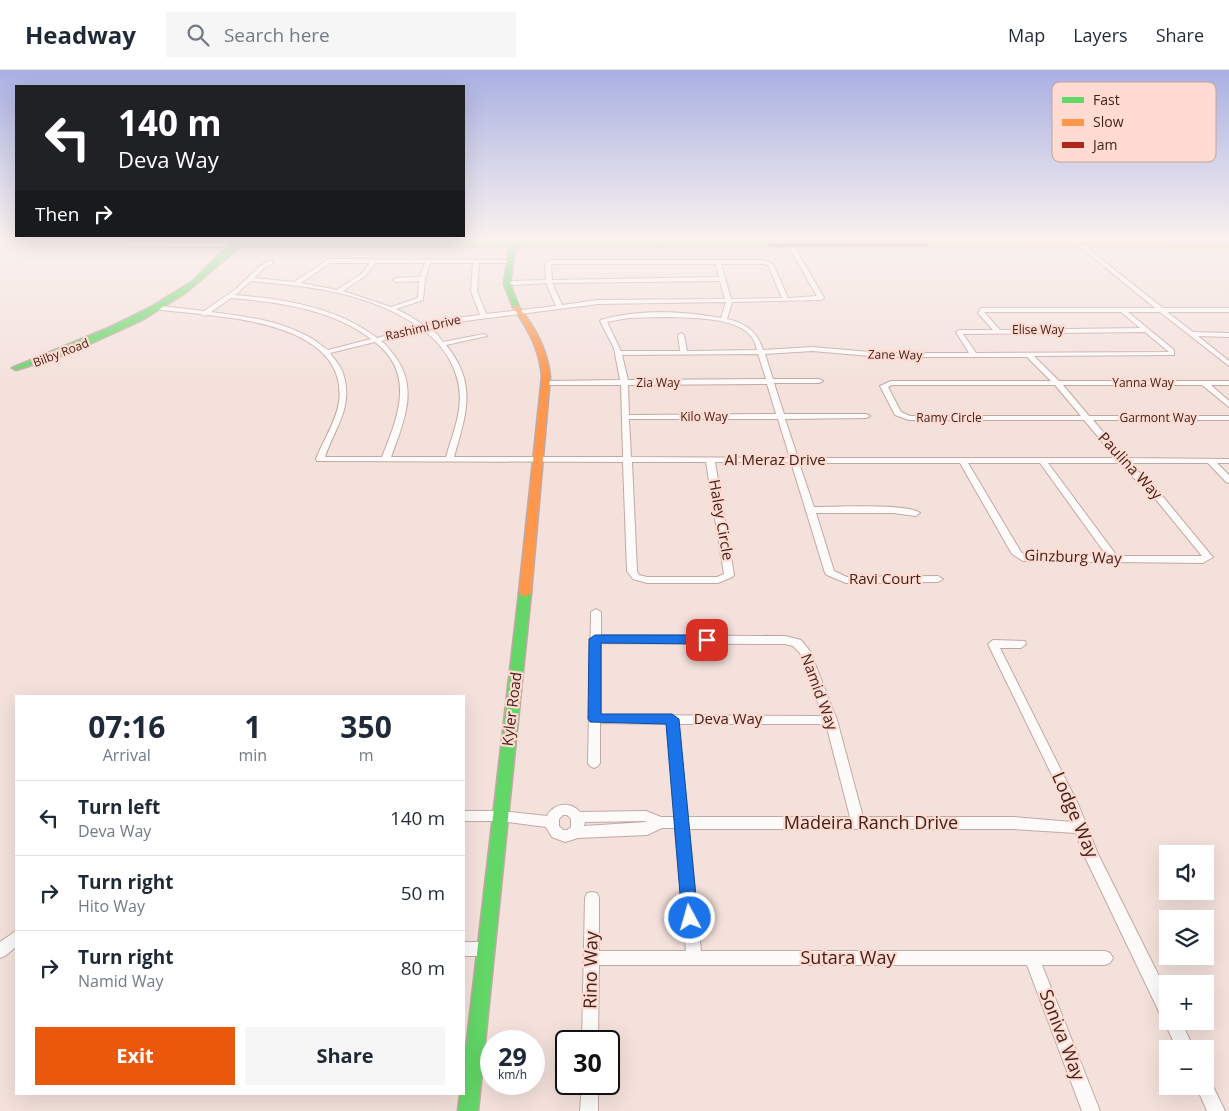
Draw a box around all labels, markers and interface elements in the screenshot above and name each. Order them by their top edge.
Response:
search box [166,12,516,57]
text: Headway [25,18,136,51]
icon: search [184,21,212,49]
text: Search here [224,22,330,48]
text: Map [1008,23,1045,47]
text: Layers [1073,23,1128,47]
text: Share [1156,23,1204,47]
legend [1052,82,1216,162]
text: Fast [1093,90,1120,109]
text: 140 m [118,99,222,146]
icon: left [35,105,100,170]
text: Slow [1093,112,1124,131]
text: Jam [1091,135,1118,154]
text: Deva Way [118,144,219,174]
icon: right [89,200,117,228]
text: Then [35,201,79,227]
street label: Rashimi Drive [384,311,462,344]
street label: Elise Way [1012,321,1065,338]
street label: Bilby Road [30,334,91,371]
street label: Zane Way [868,346,923,363]
street label: Zia Way [636,374,681,391]
street label: Yanna Way [1112,374,1175,391]
street label: Kilo Way [680,408,729,425]
street label: Ramy Circle [916,409,982,426]
street label: Garmont Way [1119,409,1198,426]
street label: Paulina Way [1094,427,1167,504]
street label: Al Meraz Drive [724,449,826,469]
street label: Haley Circle [705,478,739,562]
street label: Ginzburg Way [1024,544,1122,568]
street label: Ravi Court [849,568,921,588]
pin [686,619,728,661]
icon: arrive [693,626,721,654]
street label: Namid Way [797,651,843,733]
street label: Kyler Road [497,671,525,747]
text: 07:16 [88,706,165,747]
text: 1 [244,706,261,747]
text: 350 [340,706,392,747]
street label: Deva Way [694,708,763,728]
text: Arrival [103,744,151,766]
text: min [239,744,267,766]
text: m [359,744,374,766]
street label: Lodge Way [1047,768,1105,862]
text: Turn left [78,794,160,820]
icon: left [35,804,63,832]
text: 140 m [390,805,445,831]
street label: Madeira Ranch Drive [784,810,958,834]
text: Deva Way [78,820,151,842]
map controls [1159,845,1214,1095]
button: sound [1159,845,1214,900]
text: Turn right [78,869,173,895]
icon: right [35,879,63,907]
text: 50 m [401,880,445,906]
position arrow [663,891,715,943]
text: Hito Way [78,895,145,917]
button: layers [1159,910,1214,965]
street label: Rino Way [577,930,603,1009]
text: Turn right [78,944,173,970]
street label: Sutara Way [800,945,896,969]
icon: right [35,954,63,982]
text: 80 m [401,955,445,981]
text: Namid Way [78,970,163,992]
button: + [1159,975,1214,1030]
street label: Soniva Way [1035,986,1092,1084]
button: Exit [35,1027,235,1085]
button: Share [245,1027,445,1085]
speed limit sign: 30 [555,1030,620,1095]
text: 29 [498,1039,527,1073]
button: − [1159,1040,1214,1095]
text: km/h [498,1066,527,1083]

